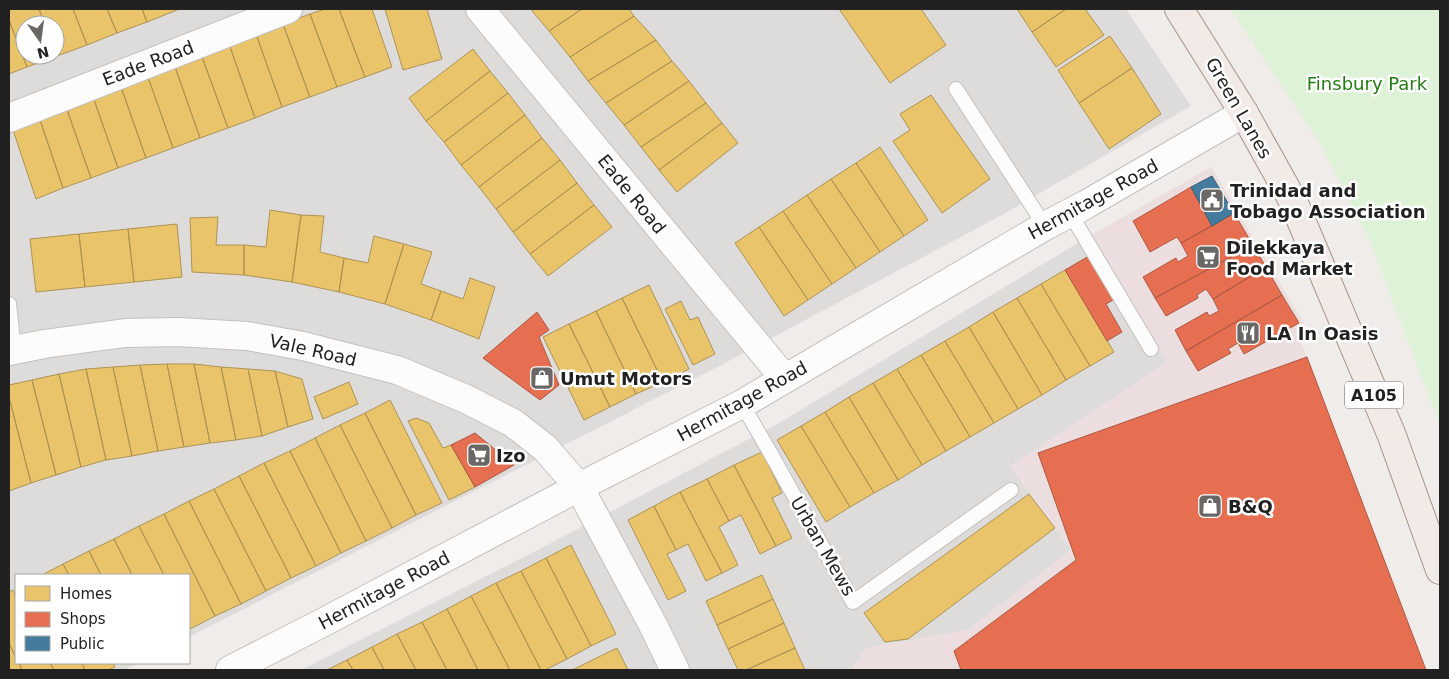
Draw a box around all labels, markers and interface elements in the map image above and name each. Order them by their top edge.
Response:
north arrow [15,15,65,65]
street label: Eade Road [100,36,196,90]
text: N [36,43,51,62]
street label: Green Lanes [1202,54,1276,162]
park label: Finsbury Park [1307,73,1428,94]
street label: Eade Road [594,150,670,238]
street label: Hermitage Road [1024,154,1162,244]
place label: Trinidad and Tobago Association [1230,180,1425,222]
public building icon: Trinidad and Tobago Association [1199,187,1225,213]
place label: Dilekkaya Food Market [1226,237,1353,279]
supermarket icon: Dilekkaya Food Market [1195,244,1221,270]
restaurant icon: LA In Oasis [1235,320,1261,346]
place label: LA In Oasis [1266,323,1379,344]
street label: Vale Road [267,330,359,370]
street label: Hermitage Road [673,356,811,446]
shop icon: Umut Motors [529,365,555,391]
place label: Umut Motors [560,368,692,389]
road number: A105 [1345,382,1403,408]
supermarket icon: Izo [466,442,492,468]
place label: Izo [496,445,526,466]
street label: Urban Mews [786,493,860,599]
shop icon: B&Q [1197,493,1223,519]
place label: B&Q [1228,496,1273,517]
street label: Hermitage Road [315,547,453,633]
legend [15,574,190,664]
text: Homes [60,585,112,603]
text: Shops [60,610,106,628]
text: Public [60,635,104,653]

